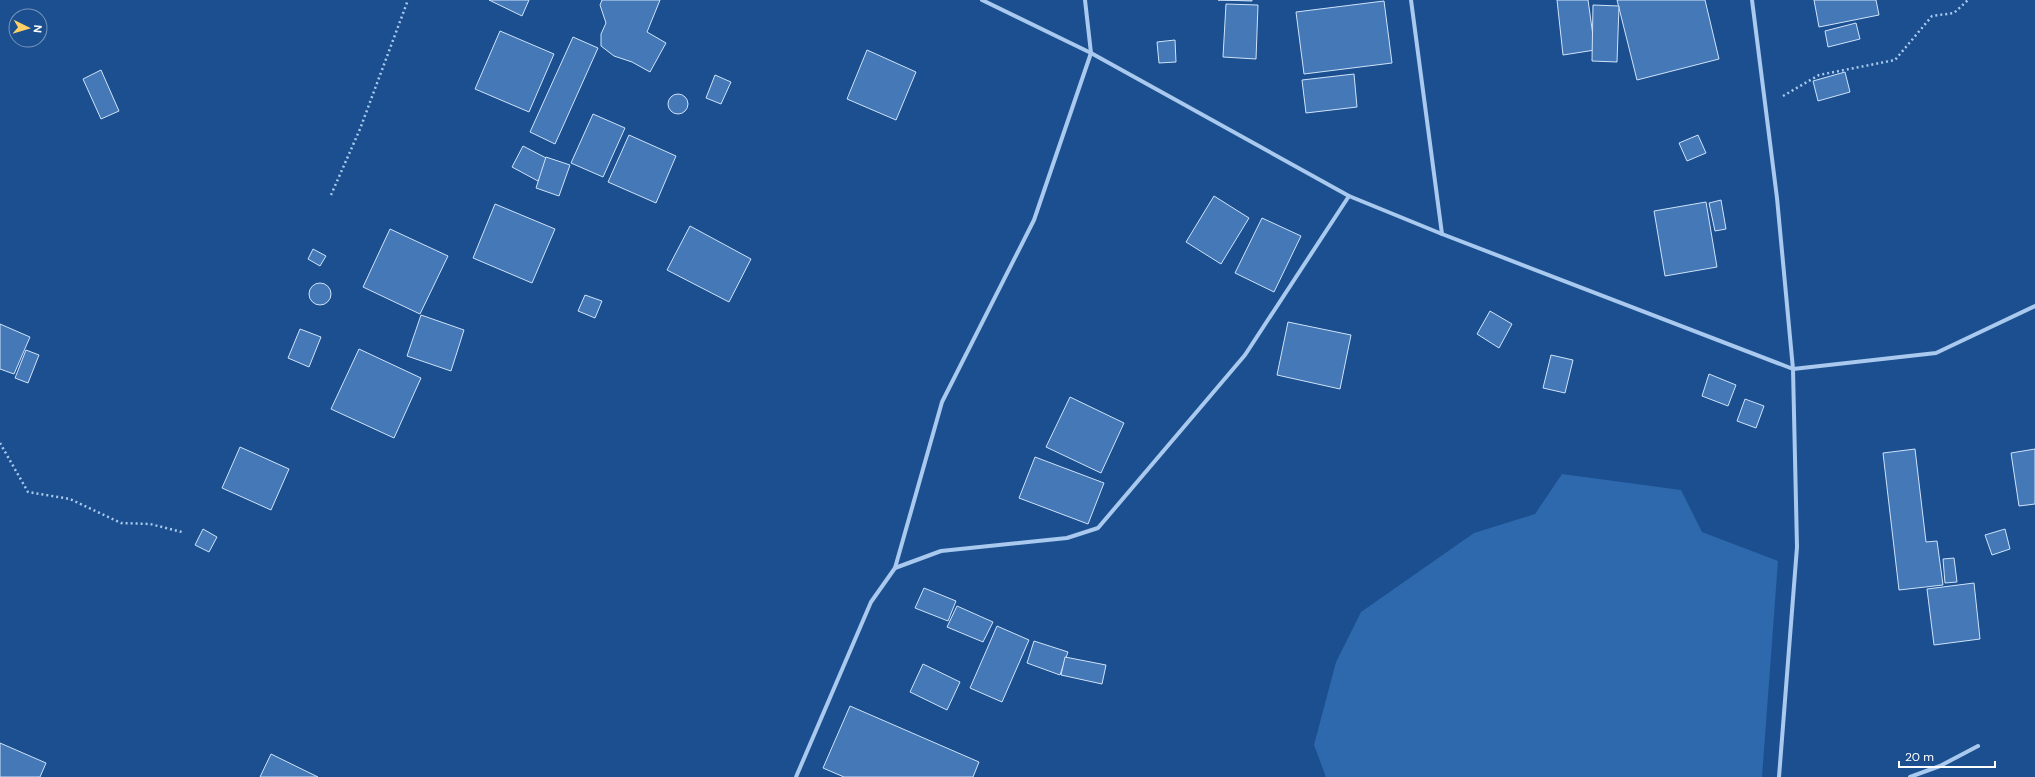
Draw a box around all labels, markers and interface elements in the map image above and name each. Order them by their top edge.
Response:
north arrow [8,8,48,48]
text: N [31,24,45,33]
scale bar [1899,743,1995,769]
text: 20 m [1905,749,1934,765]

